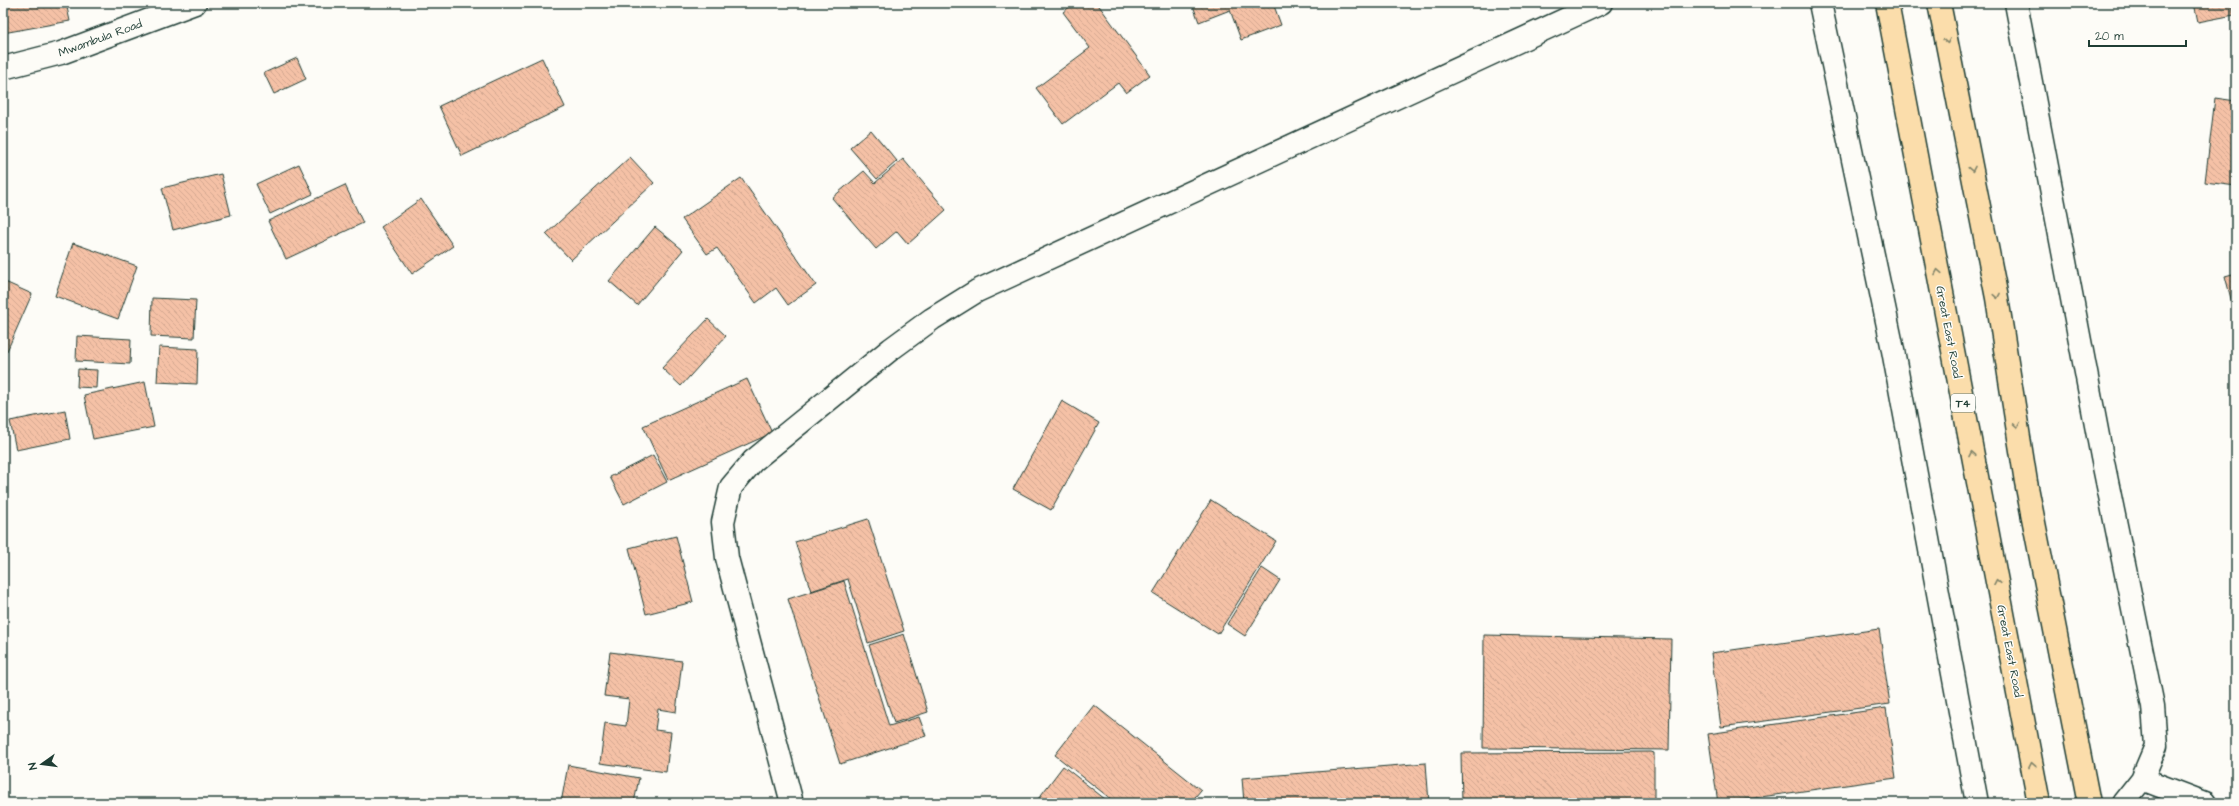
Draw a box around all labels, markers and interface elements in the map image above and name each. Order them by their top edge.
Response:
street label: Mwambula Road [56,15,145,62]
scale bar [2089,22,2186,48]
text: 20 m [2095,28,2124,45]
one-way arrow [1942,38,1950,44]
one-way arrow [1967,166,1976,172]
one-way arrow [1934,269,1942,275]
street label: Great East Road [1931,285,1966,380]
one-way arrow [1992,293,2001,299]
road number: T4 [1951,394,1975,412]
one-way arrow [2012,422,2021,428]
one-way arrow [1969,451,1977,457]
one-way arrow [1993,579,2002,585]
street label: Great East Road [1992,604,2027,699]
north arrow [22,744,62,784]
text: N [25,761,41,771]
one-way arrow [2028,762,2037,768]

